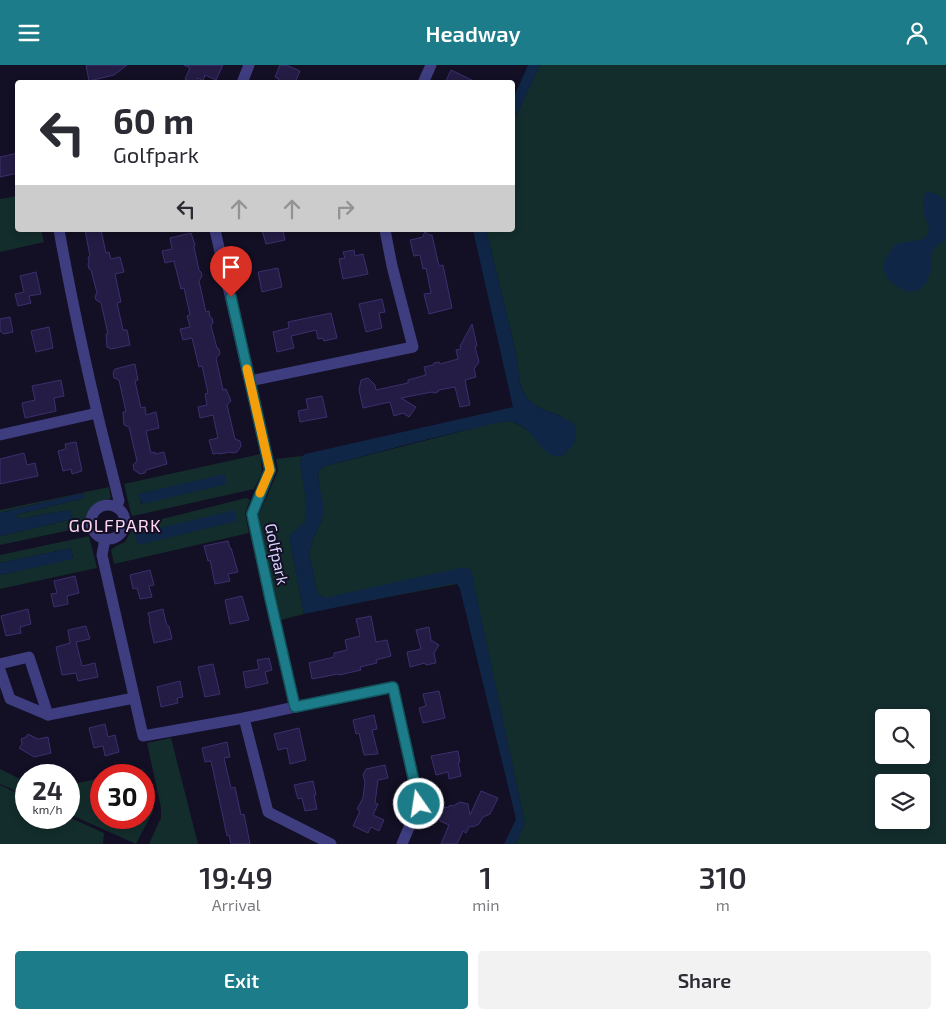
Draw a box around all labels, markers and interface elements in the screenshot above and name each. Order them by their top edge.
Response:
icon: menu [15,19,43,47]
icon: person [903,19,931,47]
text: Headway [425,20,521,46]
text: 60 m [113,99,194,141]
icon: left [30,100,95,165]
text: Golfpark [113,141,199,167]
icon: left [172,195,200,223]
icon: ahead [225,195,253,223]
icon: ahead [278,195,306,223]
icon: right [331,195,359,223]
pin [210,246,252,297]
icon: arrive [217,253,245,281]
district label: GOLFPARK [68,514,162,536]
street label: Golfpark [262,521,293,586]
map controls [875,709,930,829]
button: search [875,709,930,764]
speed limit sign: 30 [90,764,155,829]
button: layers [875,774,930,829]
text: 24 [32,775,63,805]
position arrow [392,777,444,829]
text: km/h [33,802,62,816]
text: 19:49 [199,859,273,895]
text: 1 [480,859,492,895]
text: 310 [699,859,747,895]
text: Arrival [212,895,260,914]
text: min [472,895,500,914]
text: m [716,895,730,914]
button: Exit [15,951,468,1009]
button: Share [478,951,931,1009]

